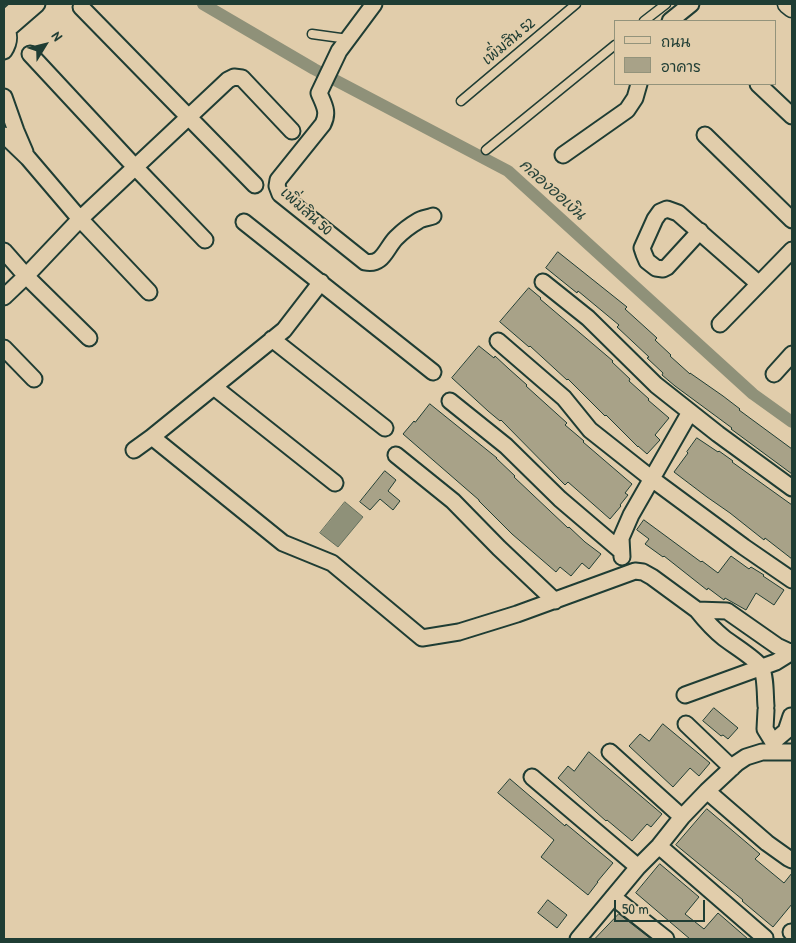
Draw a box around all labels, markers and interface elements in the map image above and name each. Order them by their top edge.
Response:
street label: เพิ่มสิน 52 [479,15,539,69]
north arrow [20,20,70,70]
legend [614,20,776,85]
text: N [48,27,67,44]
text: ถนน [661,31,690,52]
text: อาคาร [661,56,701,77]
water label: คลองออเงิน [515,155,589,225]
street label: เพิ่มสิน 50 [277,184,335,240]
scale bar [616,890,707,922]
text: 50 m [622,898,649,919]

